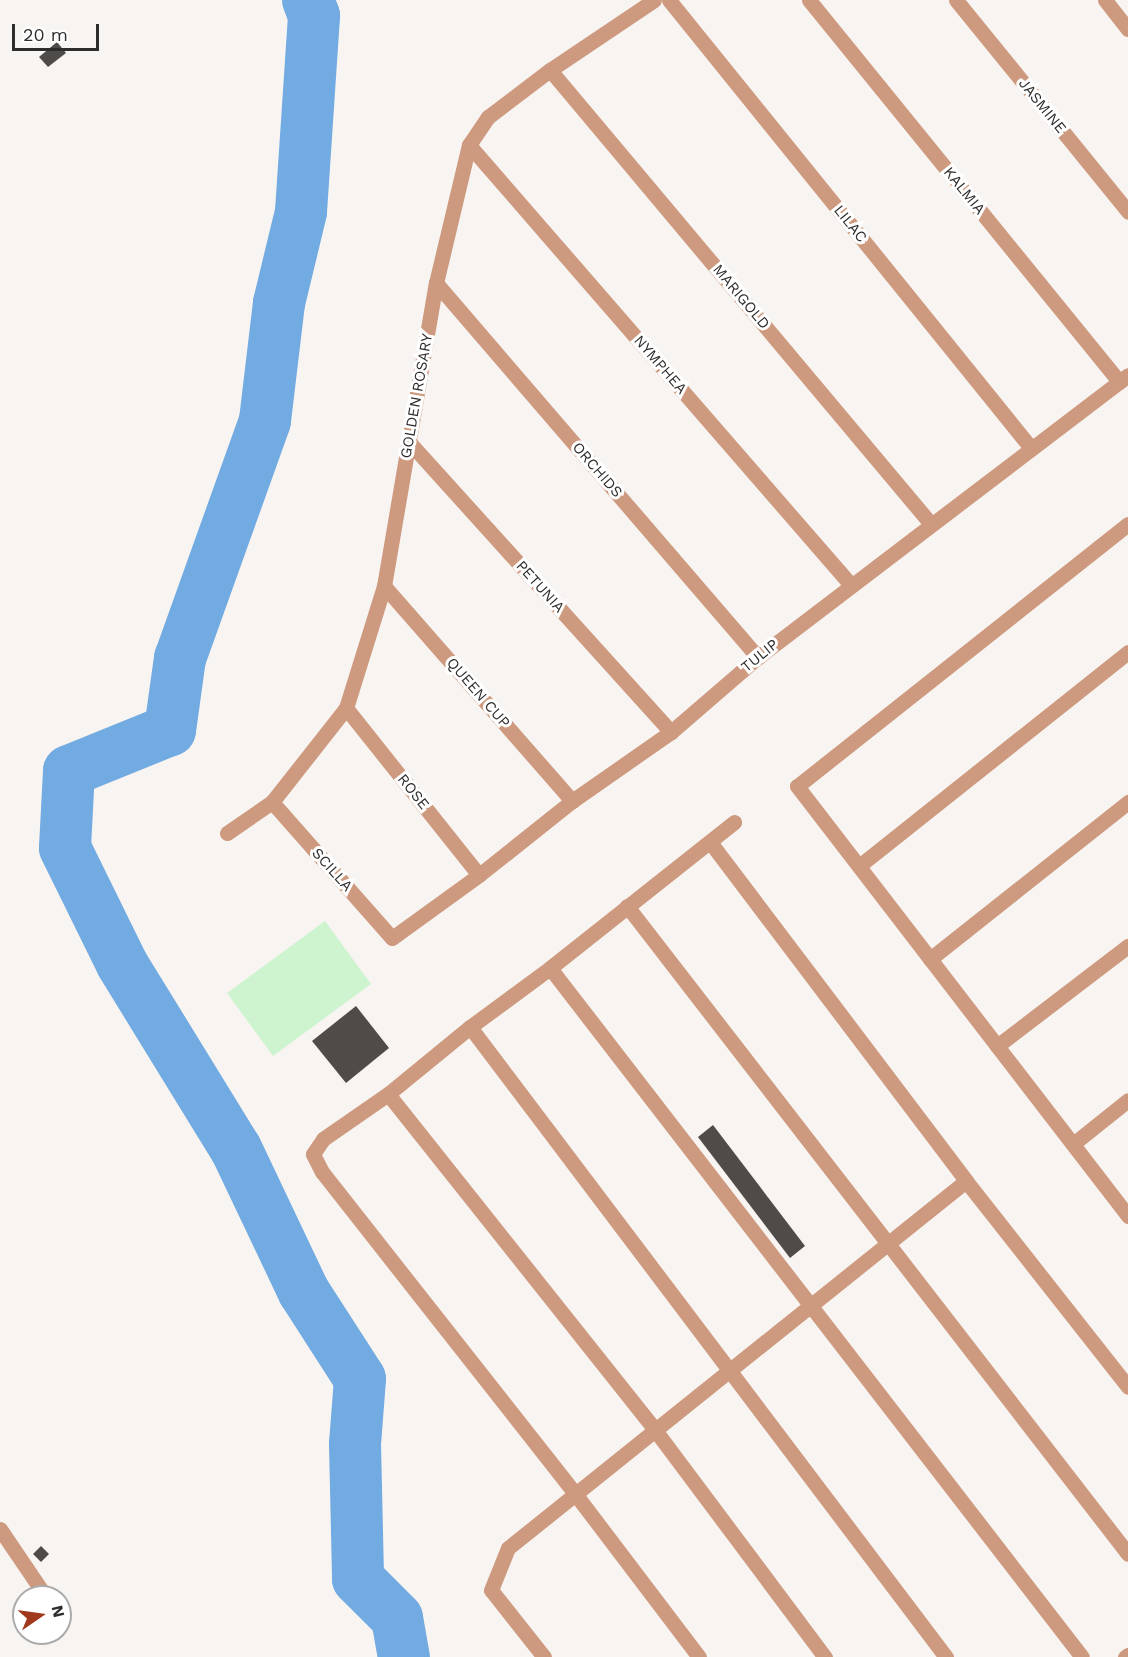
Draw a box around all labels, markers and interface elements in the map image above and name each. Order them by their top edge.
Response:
scale bar [15,12,102,50]
text: 20 m [23,24,68,45]
street label: JASMINE [1014,75,1070,137]
street label: KALMIA [939,164,989,218]
street label: LILAC [830,202,870,246]
street label: MARIGOLD [709,261,773,333]
street label: GOLDEN ROSARY [397,332,437,460]
street label: NYMPHEA [630,332,690,398]
street label: ORCHIDS [568,439,626,501]
street label: PETUNIA [512,557,568,617]
street label: TULIP [738,636,782,676]
street label: QUEEN CUP [443,654,513,732]
street label: ROSE [393,771,433,813]
street label: SCILLA [308,845,356,895]
north arrow [12,1585,72,1645]
text: N [47,1603,69,1619]

